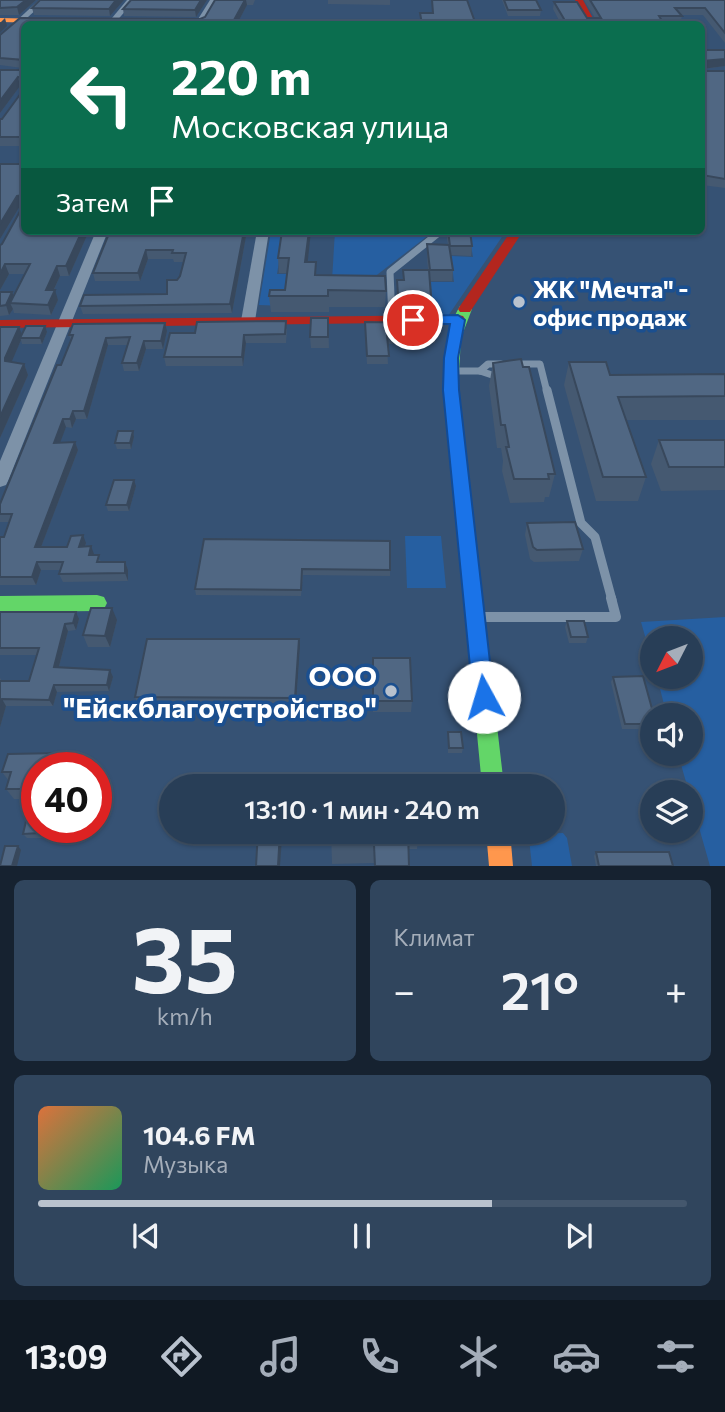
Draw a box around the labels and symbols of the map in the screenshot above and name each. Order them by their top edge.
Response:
place label: ЖК "Мечта" - офис продаж [533,274,689,331]
pin [383,290,443,350]
marker: ЖК "Мечта" - офис продаж [511,294,527,310]
north arrow [640,626,704,690]
place label: ООО "Ейскблагоустройство" [63,658,377,724]
position arrow [447,660,521,734]
marker: ООО "Ейскблагоустройство" [383,683,399,699]
speed limit sign: 40 [21,752,112,843]

